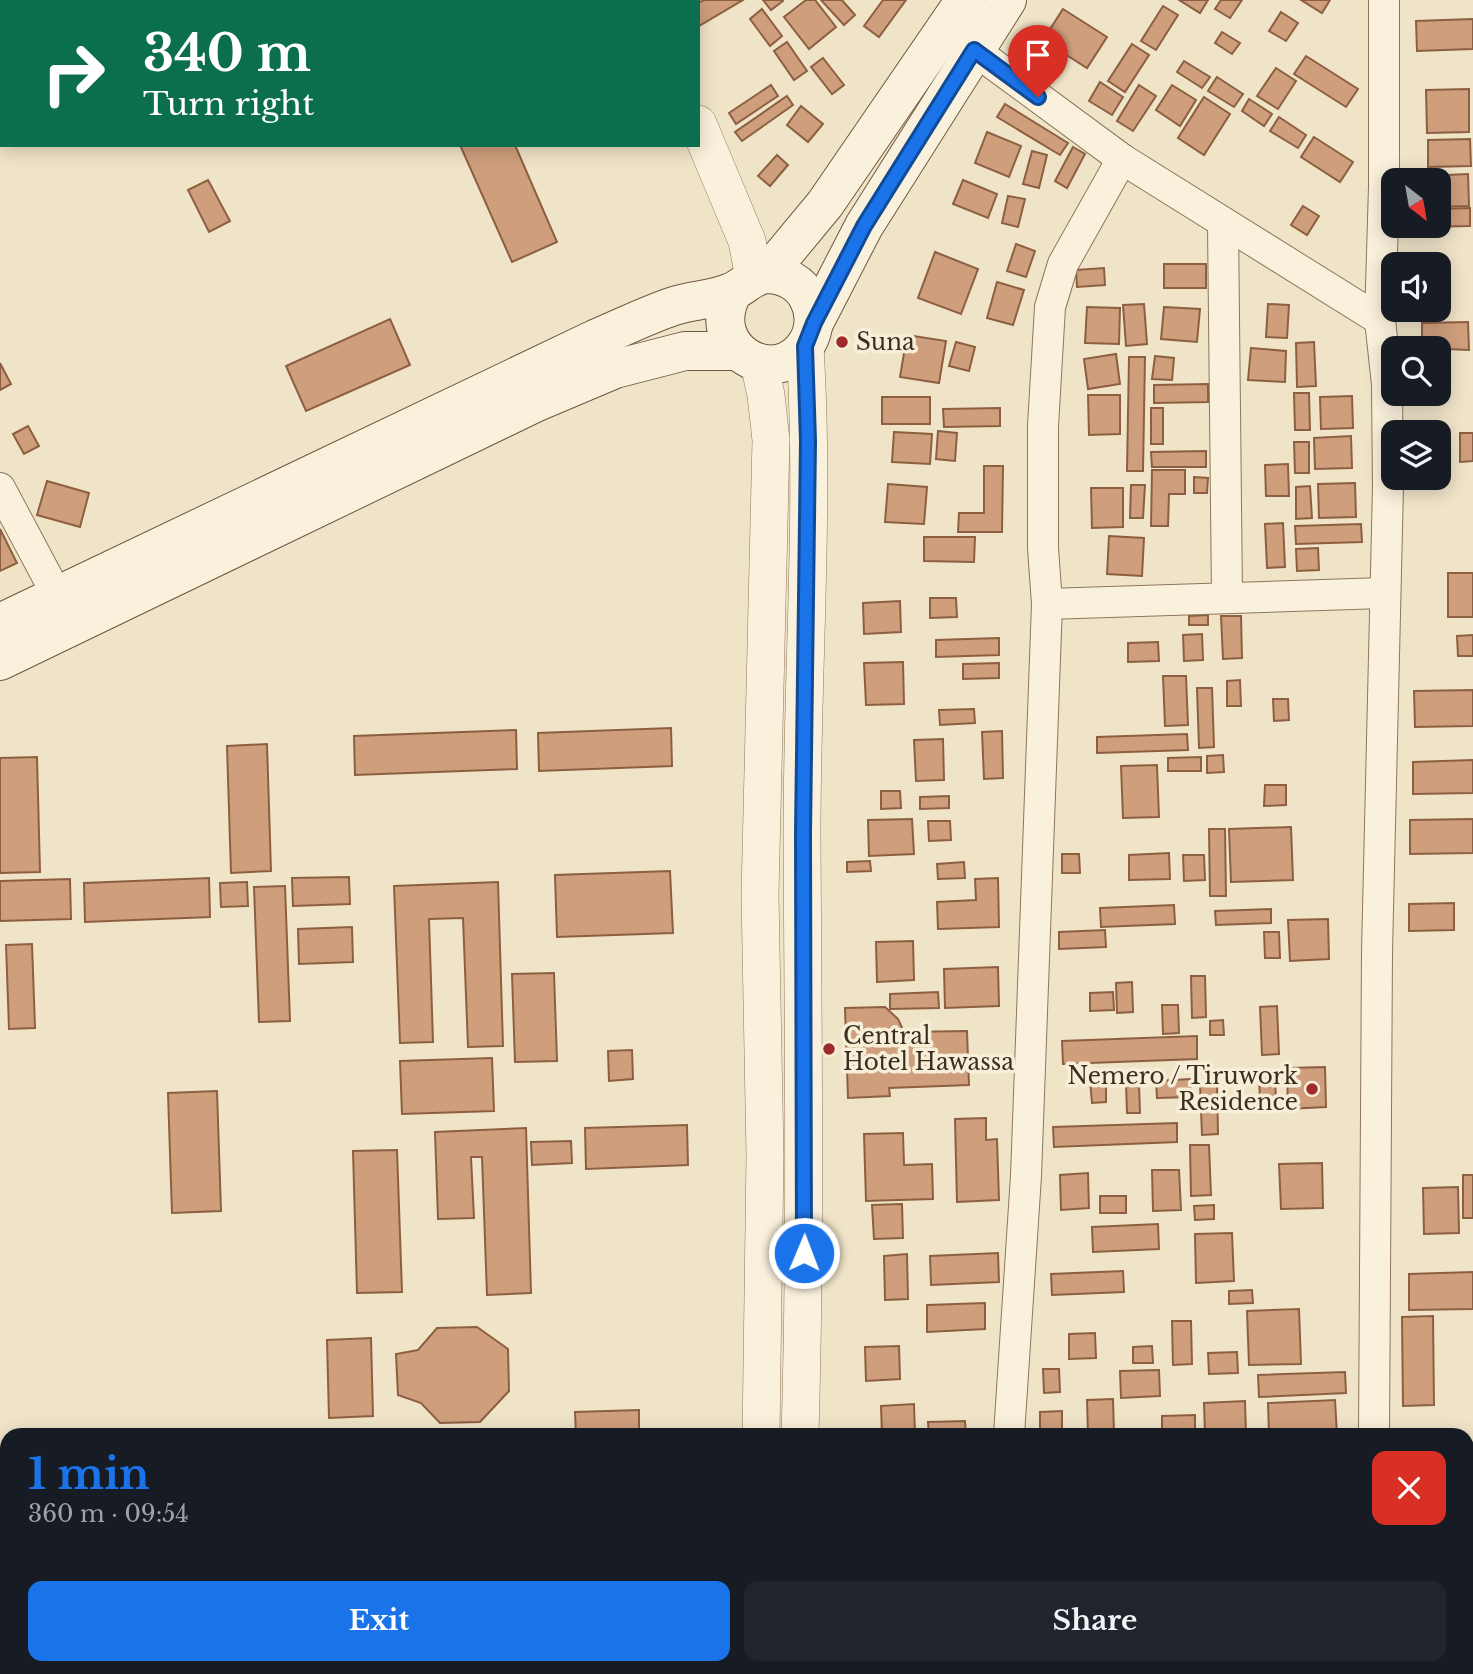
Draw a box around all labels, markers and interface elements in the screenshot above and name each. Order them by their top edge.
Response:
text: 340 m [143,23,311,84]
pin [1008,25,1068,97]
icon: right [28,28,119,119]
icon: arrive [1019,36,1057,74]
text: Turn right [143,84,314,124]
north arrow [1381,168,1451,238]
map controls [1381,168,1451,490]
button: sound [1381,252,1451,322]
place label: Suna [856,328,915,356]
marker: Suna [834,334,850,350]
button: search [1381,336,1451,406]
button: layers [1381,420,1451,490]
place label: Central Hotel Hawassa [843,1022,1014,1076]
marker: Central Hotel Hawassa [821,1041,837,1057]
place label: Nemero / Tiruwork Residence [1068,1062,1299,1116]
marker: Nemero / Tiruwork Residence [1304,1081,1320,1097]
position arrow [767,1216,841,1290]
text: 1 min [28,1448,150,1500]
button: close [1372,1451,1446,1525]
text: 360 m · 09:54 [28,1500,189,1528]
button: Exit [28,1581,730,1661]
button: Share [744,1581,1446,1661]

